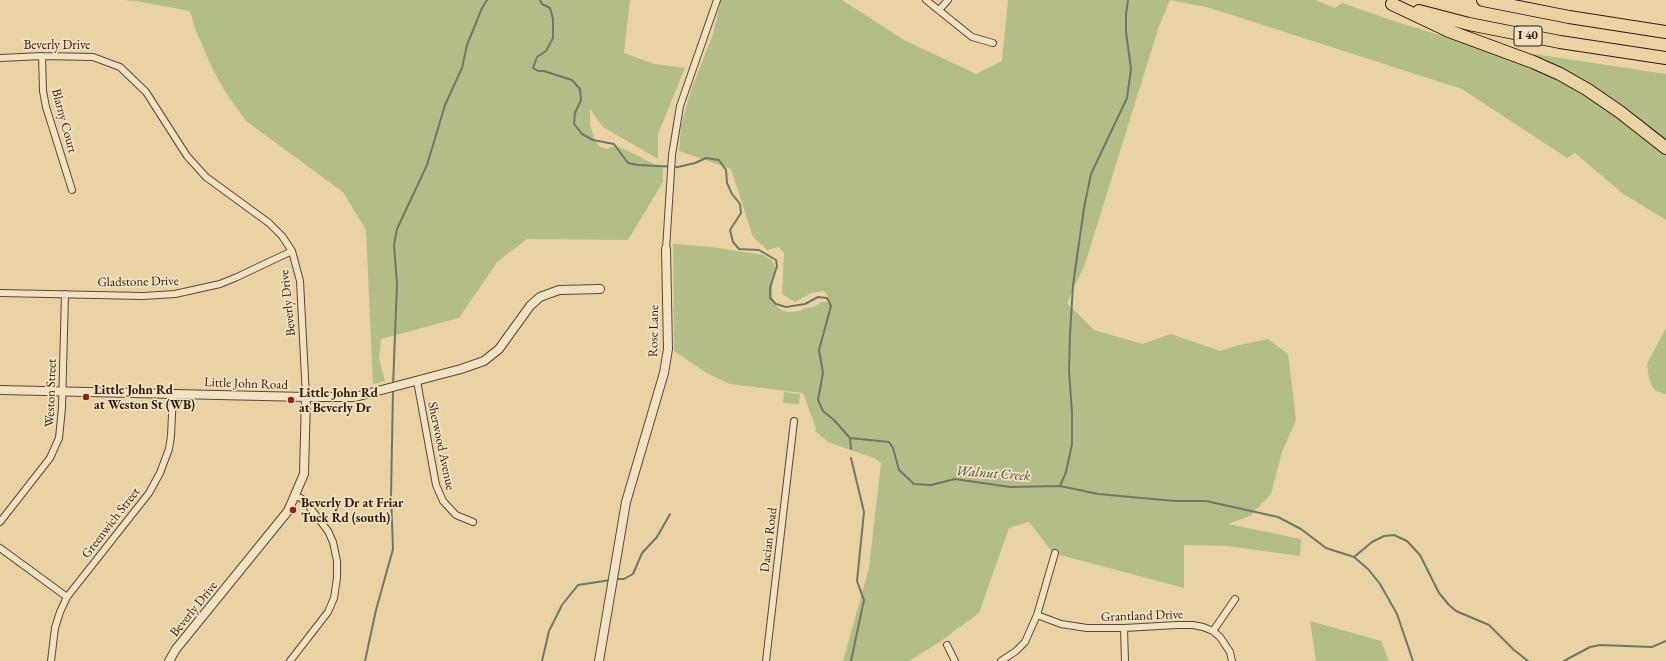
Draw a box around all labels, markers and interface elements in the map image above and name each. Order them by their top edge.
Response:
road number: I 40 [1514,26,1542,46]
street label: Beverly Drive [24,37,90,53]
street label: Blarny Court [48,87,80,155]
street label: Beverly Drive [277,269,299,337]
street label: Gladstone Drive [97,273,179,291]
street label: Rose Lane [646,305,662,357]
street label: Weston Street [42,359,60,427]
street label: Little John Road [204,375,288,393]
place label: Little John Rd at Weston St (WB) [94,382,195,413]
place label: Little John Rd at Beverly Dr [299,385,378,416]
marker: Little John Rd at Weston St (WB) [81,392,91,402]
marker: Little John Rd at Beverly Dr [286,395,296,405]
street label: Sherwood Avenue [424,400,458,492]
water label: Walnut Creek [955,463,1031,485]
street label: Greenwich Street [79,484,143,562]
place label: Beverly Dr at Friar Tuck Rd (south) [301,495,403,526]
marker: Beverly Dr at Friar Tuck Rd (south) [288,505,298,515]
street label: Dacian Road [757,507,781,573]
street label: Beverly Drive [167,578,221,640]
street label: Grantland Drive [1101,607,1183,625]

